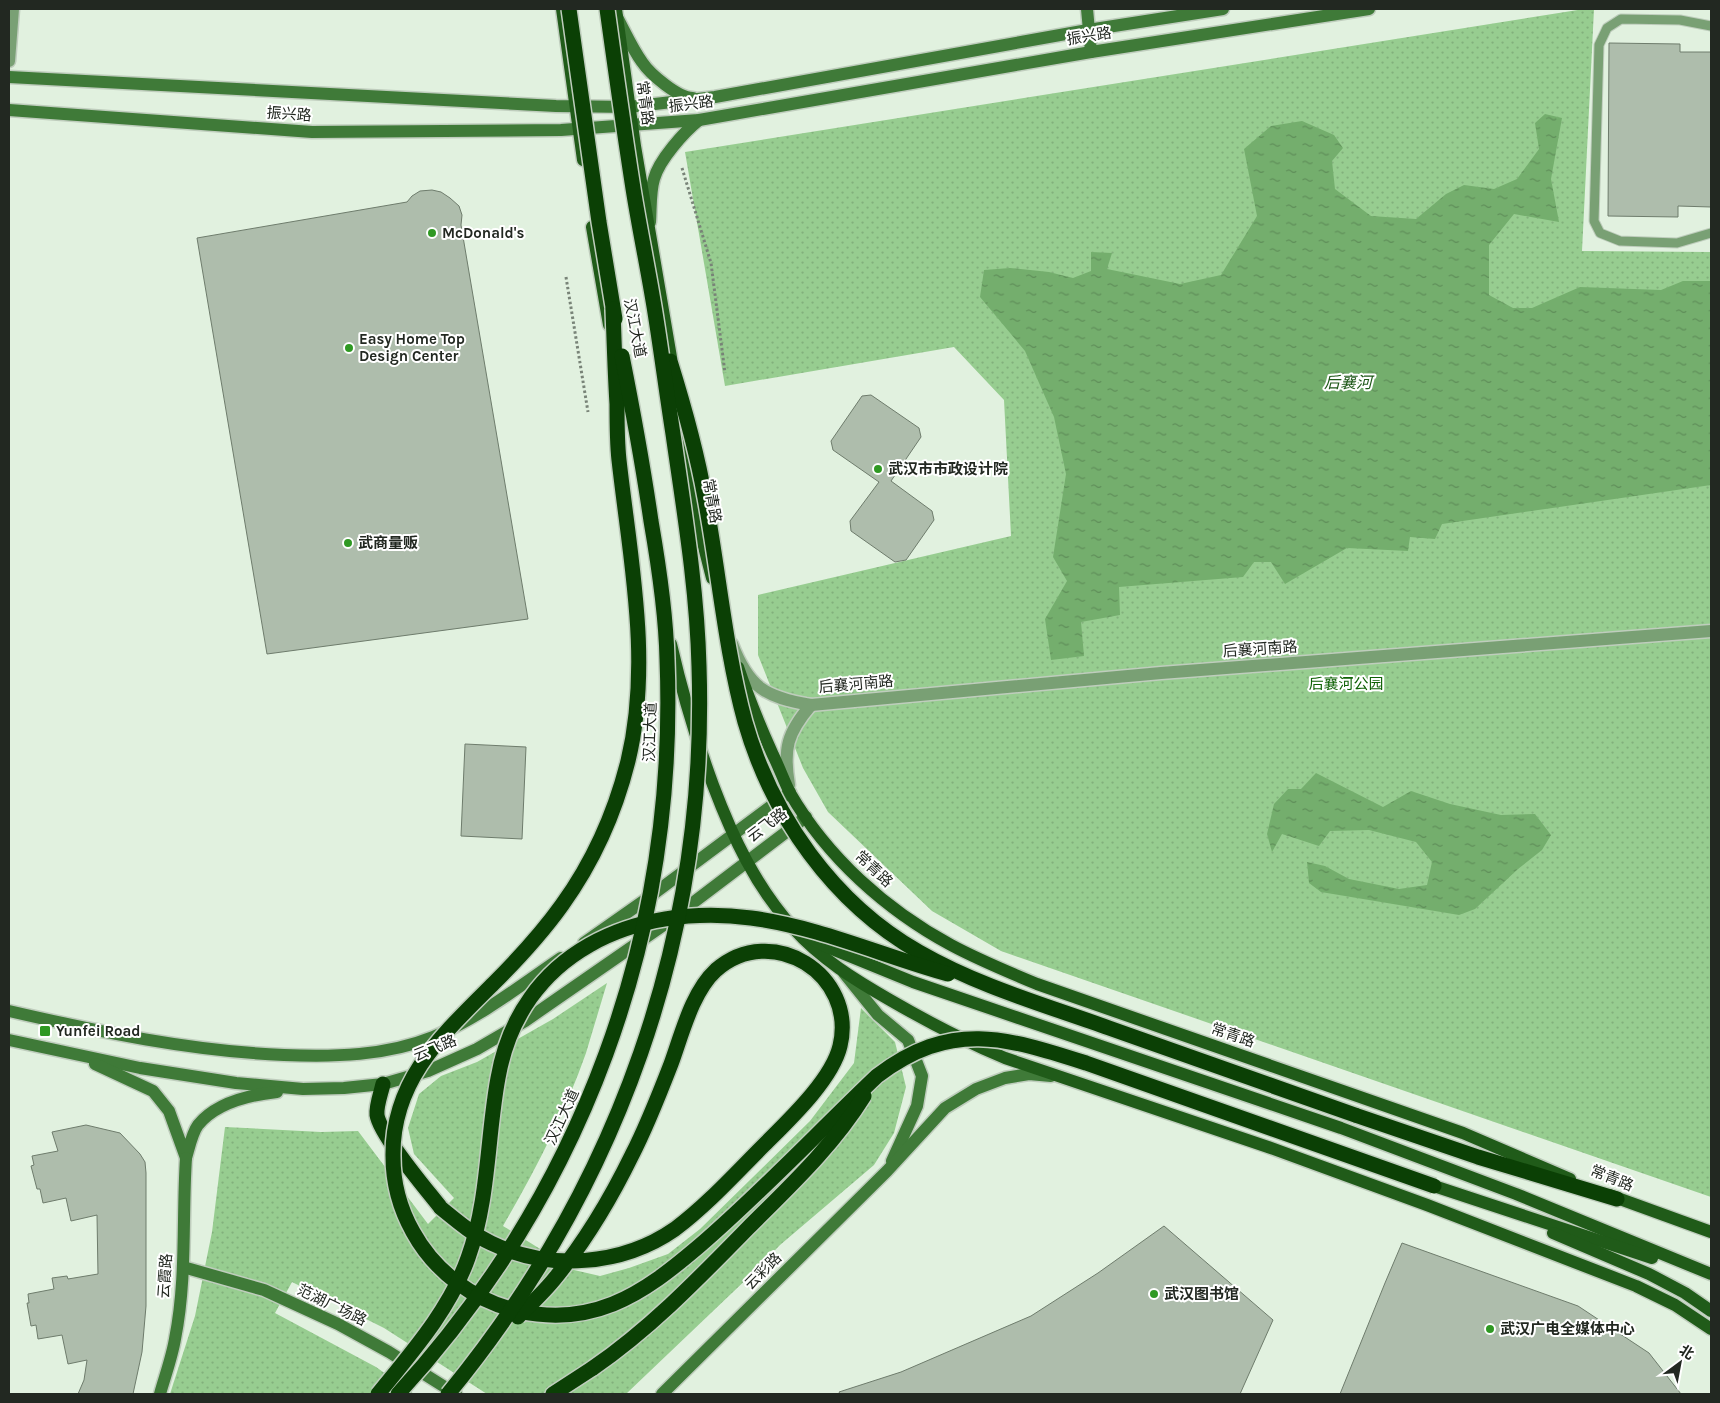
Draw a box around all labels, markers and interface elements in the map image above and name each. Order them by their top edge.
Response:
street label: 振兴路 [1065,24,1113,48]
street label: 常青路 [633,79,657,127]
street label: 振兴路 [668,92,714,116]
street label: 振兴路 [266,103,312,125]
place label: McDonald's [442,224,524,242]
marker: McDonald's [426,227,438,239]
street label: 汉江大道 [620,297,650,359]
place label: Easy Home Top Design Center [359,330,465,365]
marker: Easy Home Top Design Center [343,342,355,354]
water label: 后襄河 [1324,373,1375,392]
place label: 武汉市市政设计院 [888,460,1008,478]
marker: 武汉市市政设计院 [872,463,884,475]
street label: 常青路 [699,477,725,525]
place label: 武商量贩 [358,534,418,552]
marker: 武商量贩 [342,537,354,549]
street label: 后襄河南路 [1222,637,1298,661]
street label: 后襄河南路 [818,672,894,696]
park label: 后襄河公园 [1308,675,1384,693]
street label: 汉江大道 [640,702,660,762]
street label: 云飞路 [744,804,790,846]
street label: 常青路 [851,847,897,891]
street label: 常青路 [1209,1019,1257,1051]
place label: Yunfei Road [56,1022,141,1040]
marker: Yunfei Road [38,1024,52,1038]
street label: 云飞路 [411,1031,459,1065]
street label: 汉江大道 [541,1086,583,1148]
street label: 常青路 [1588,1161,1636,1195]
street label: 云彩路 [741,1249,785,1293]
street label: 云霞路 [154,1253,176,1299]
street label: 范湖广场路 [294,1280,370,1330]
place label: 武汉图书馆 [1164,1285,1239,1303]
marker: 武汉图书馆 [1148,1288,1160,1300]
place label: 武汉广电全媒体中心 [1500,1320,1635,1338]
marker: 武汉广电全媒体中心 [1484,1323,1496,1335]
north arrow [1655,1338,1705,1388]
text: 北 [1676,1341,1697,1363]

